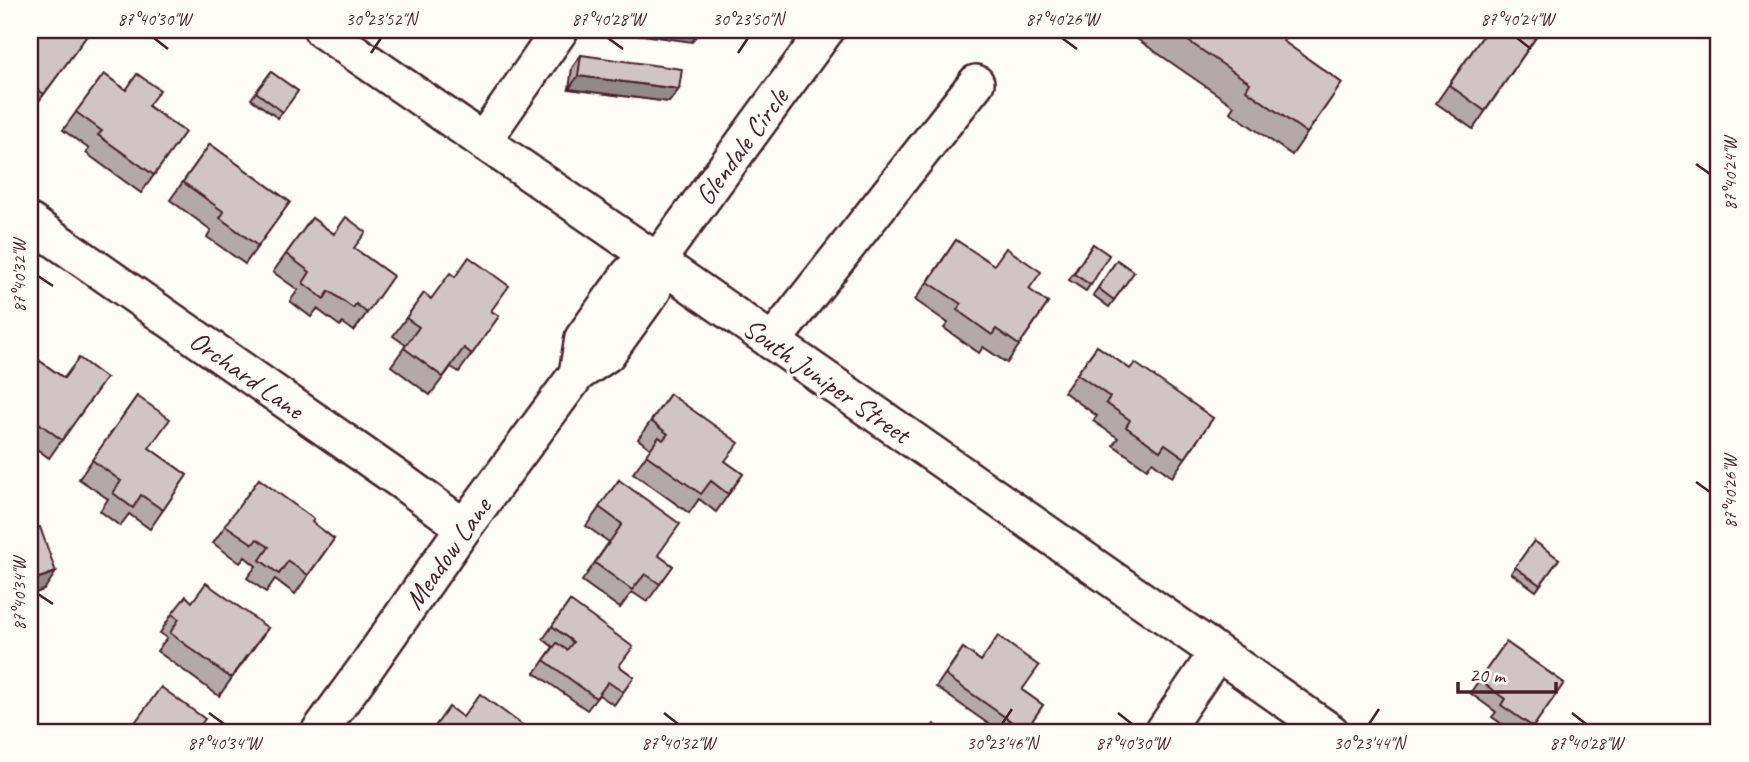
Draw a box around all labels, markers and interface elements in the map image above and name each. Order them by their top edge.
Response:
text: 87°40'30"W [117,8,194,30]
text: 30°23'52"N [346,8,420,30]
text: 87°40'28"W [571,8,648,30]
text: 30°23'50"N [713,8,787,30]
text: 87°40'26"W [1025,8,1102,30]
text: 87°40'24"W [1480,8,1557,30]
street label: Glendale Circle [687,79,797,212]
text: 87°40'24"W [1719,134,1741,211]
text: 87°40'32"W [8,236,30,313]
street label: South Juniper Street [736,310,919,453]
street label: Orchard Lane [183,322,312,428]
text: 87°40'26"W [1719,452,1741,529]
street label: Meadow Lane [396,489,500,616]
text: 87°40'34"W [8,554,30,631]
scale bar [1458,650,1556,694]
text: 20 m [1469,662,1507,688]
text: 87°40'34"W [187,732,264,754]
text: 87°40'32"W [641,732,718,754]
text: 30°23'46"N [967,732,1041,754]
text: 87°40'30"W [1095,732,1172,754]
text: 30°23'44"N [1334,732,1408,754]
text: 87°40'28"W [1549,732,1626,754]

